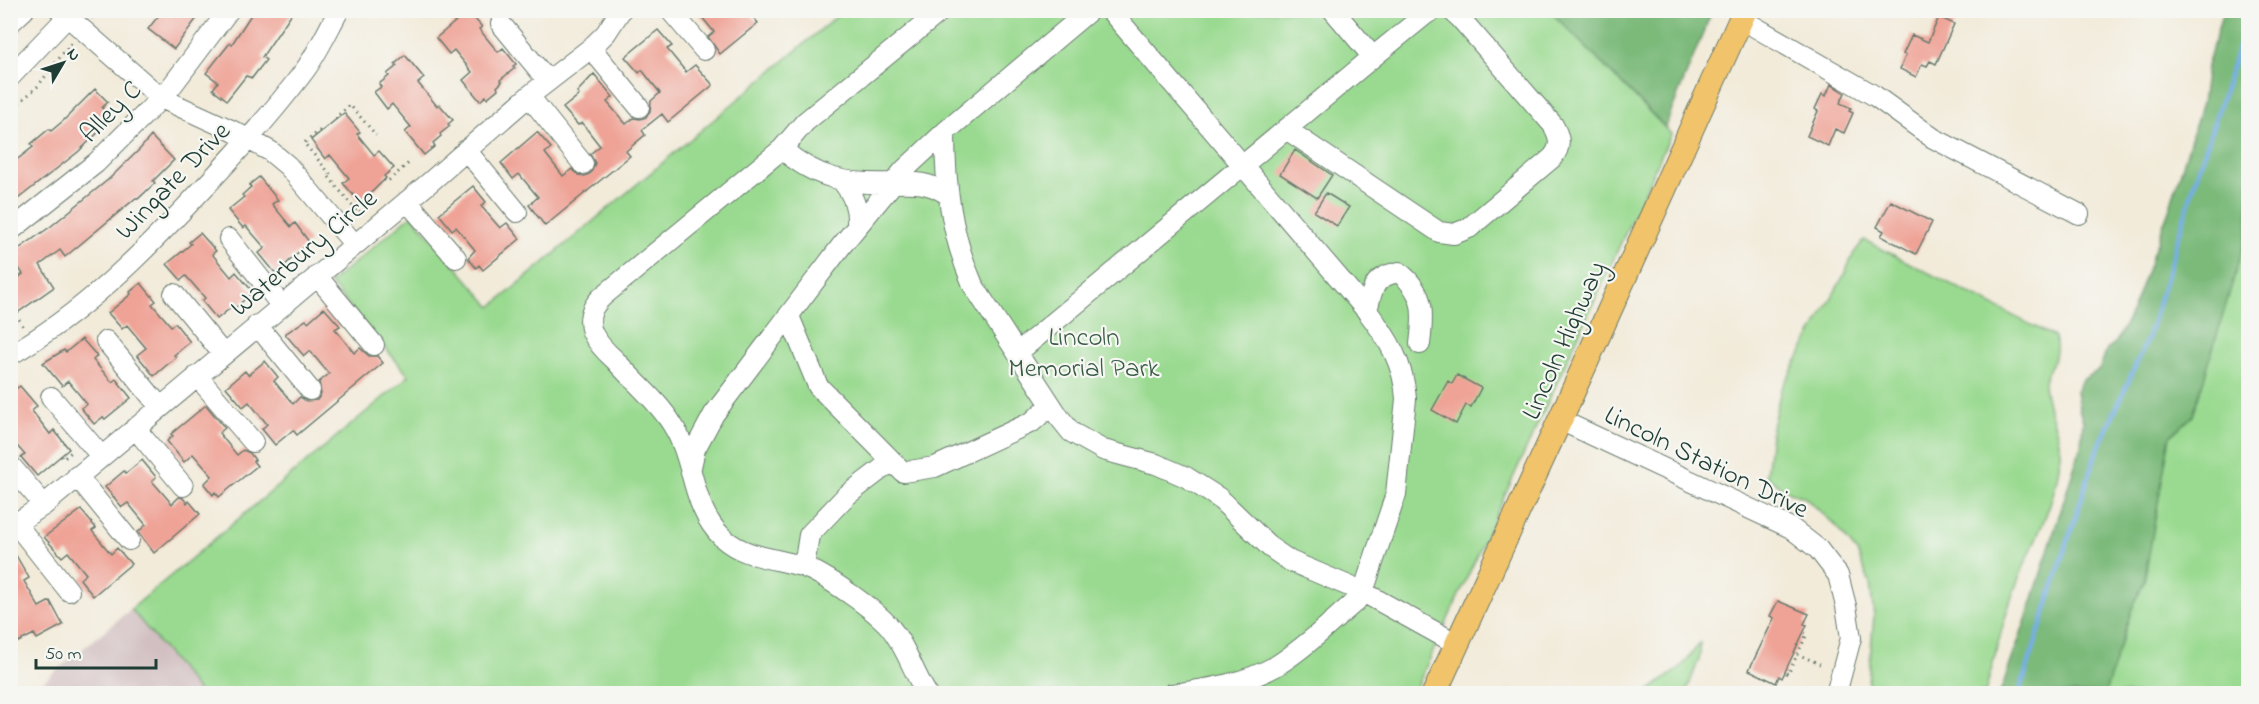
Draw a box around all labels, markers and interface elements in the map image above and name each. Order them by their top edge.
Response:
north arrow [33,33,93,93]
text: N [60,43,86,67]
street label: Alley C [72,73,152,153]
street label: Wingate Drive [107,113,241,250]
street label: Waterbury Circle [223,180,387,327]
street label: Lincoln Highway [1513,256,1618,426]
park label: Lincoln Memorial Park [1008,319,1160,389]
street label: Lincoln Station Drive [1597,397,1816,530]
scale bar [36,632,156,670]
text: 50 m [45,642,82,668]

